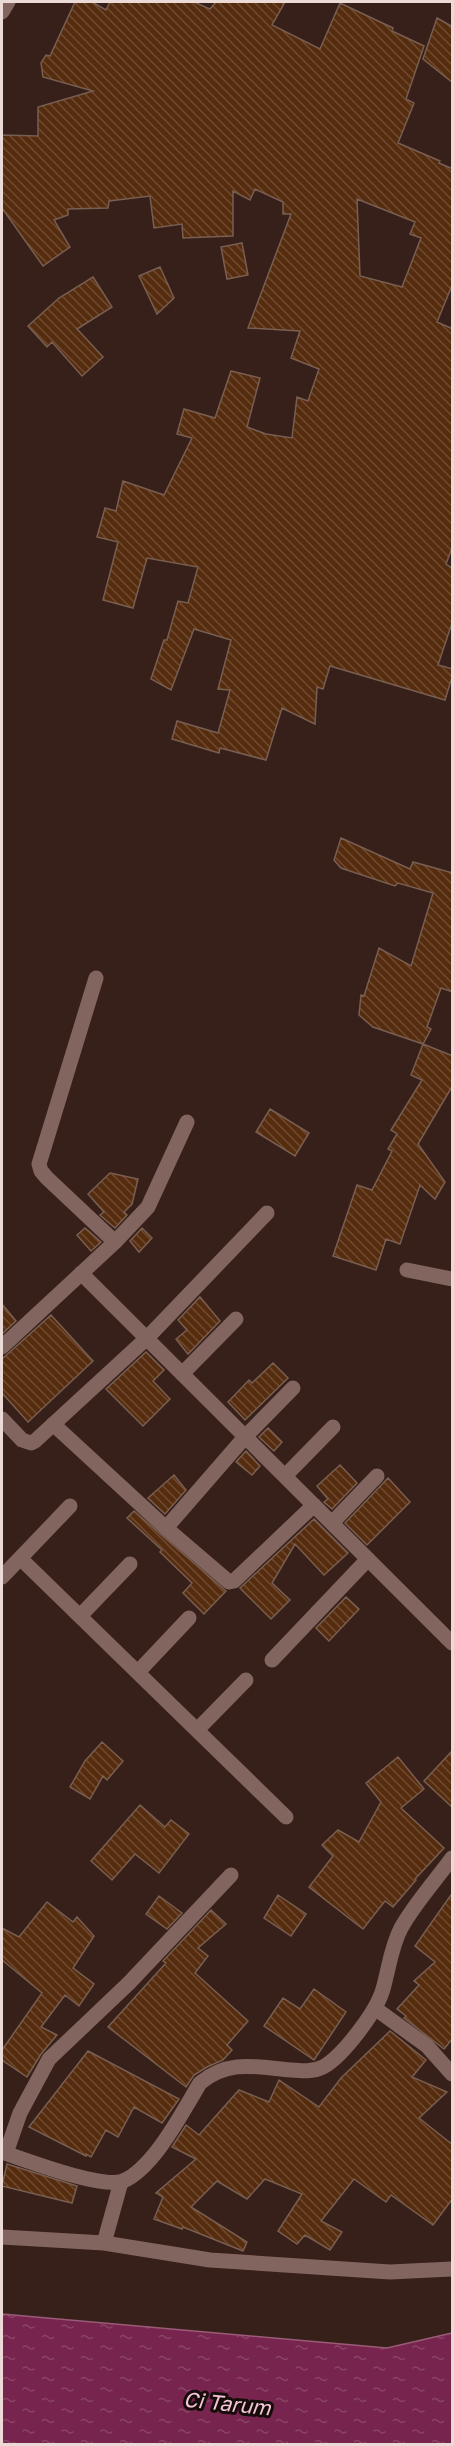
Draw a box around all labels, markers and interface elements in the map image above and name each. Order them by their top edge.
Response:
water label: Ci Tarum [182,2385,273,2421]

